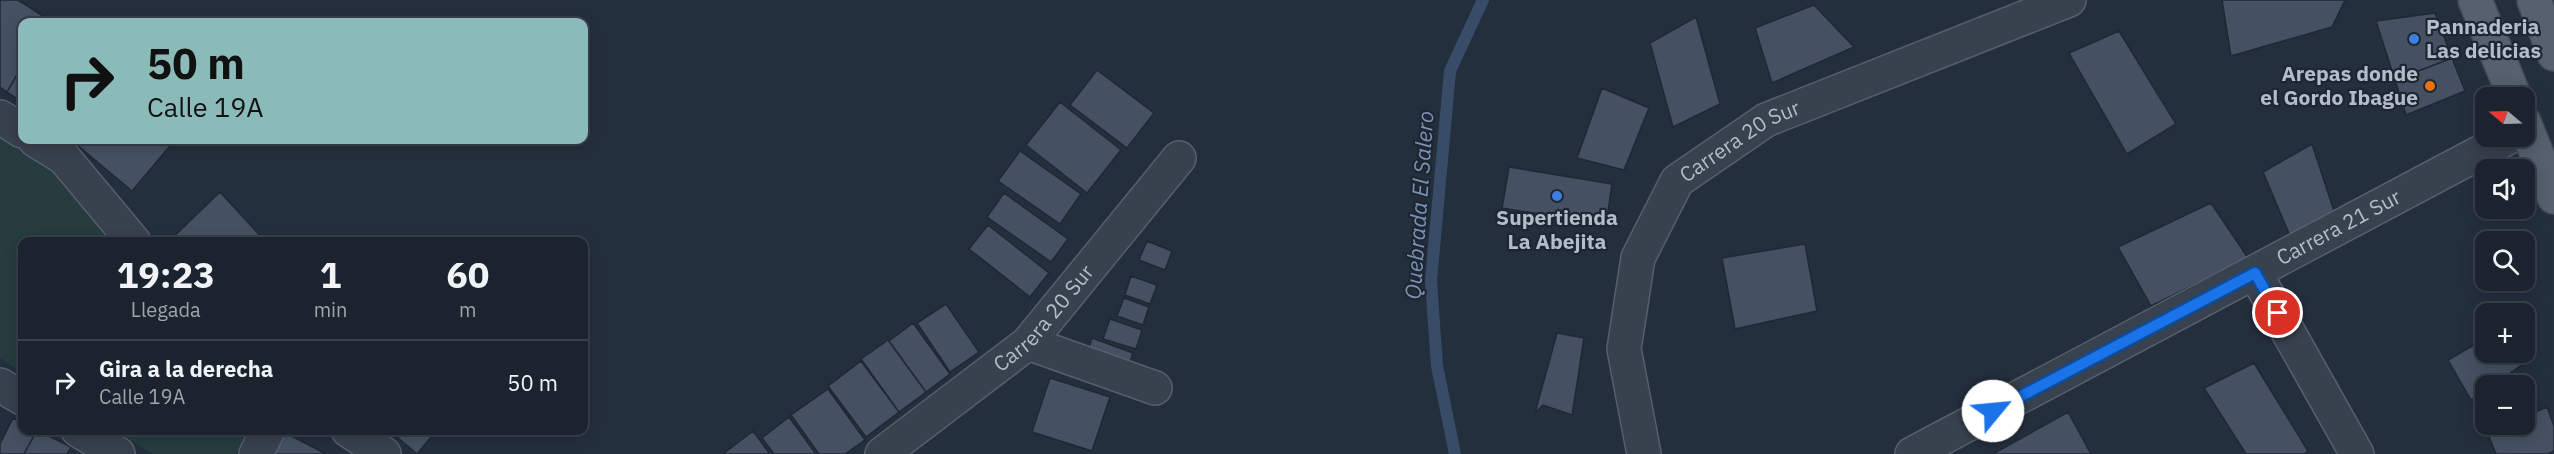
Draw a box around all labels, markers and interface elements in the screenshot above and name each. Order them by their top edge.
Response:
place label: Pannaderia Las delicias [2426,12,2541,64]
marker: Pannaderia Las delicias [2407,32,2421,46]
text: 50 m [147,36,245,91]
icon: right [48,42,126,120]
place label: Arepas donde el Gordo Ibague [2260,59,2418,111]
marker: Arepas donde el Gordo Ibague [2423,79,2437,93]
north arrow [2475,87,2535,147]
map controls [2475,87,2535,435]
text: Calle 19A [147,89,264,124]
street label: Carrera 20 Sur [1674,93,1804,188]
water label: Quebrada El Salero [1397,110,1440,300]
button: sound [2475,159,2535,219]
street label: Carrera 21 Sur [2271,182,2405,271]
marker: Supertienda La Abejita [1550,189,1564,203]
place label: Supertienda La Abejita [1496,203,1618,255]
button: search [2475,231,2535,291]
text: 19:23 [117,251,215,298]
text: 1 [320,251,341,298]
text: 60 [446,251,489,298]
street label: Carrera 20 Sur [987,258,1100,377]
pin [2252,287,2303,338]
text: Llegada [131,296,201,323]
text: min [314,296,347,323]
text: m [459,296,476,323]
icon: arrive [2261,296,2294,329]
button: + [2475,303,2535,363]
text: Gira a la derecha [99,354,273,383]
icon: right [48,366,81,399]
text: 50 m [507,368,558,397]
button: − [2475,375,2535,435]
position arrow [1961,379,2025,443]
text: Calle 19A [99,383,185,410]

